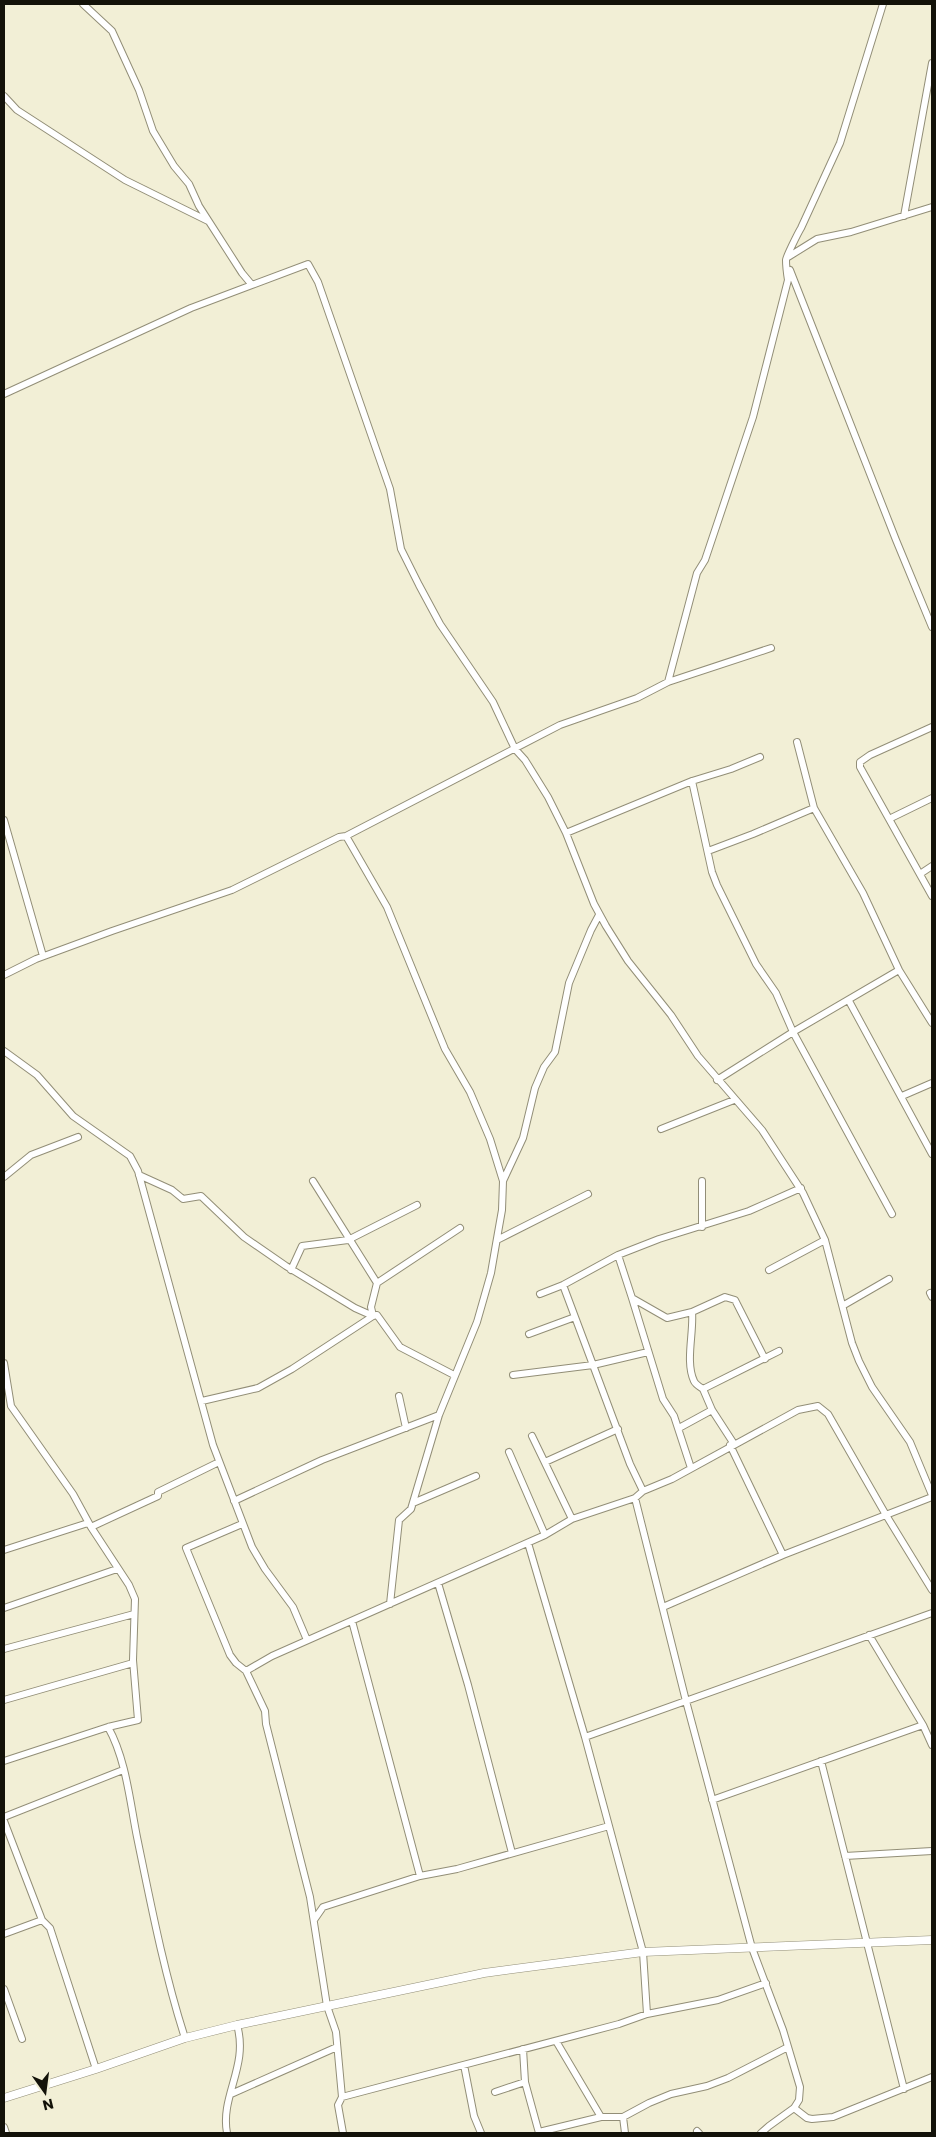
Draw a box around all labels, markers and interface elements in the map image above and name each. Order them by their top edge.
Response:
north arrow [20,2067,70,2117]
text: N [41,2094,56,2116]

